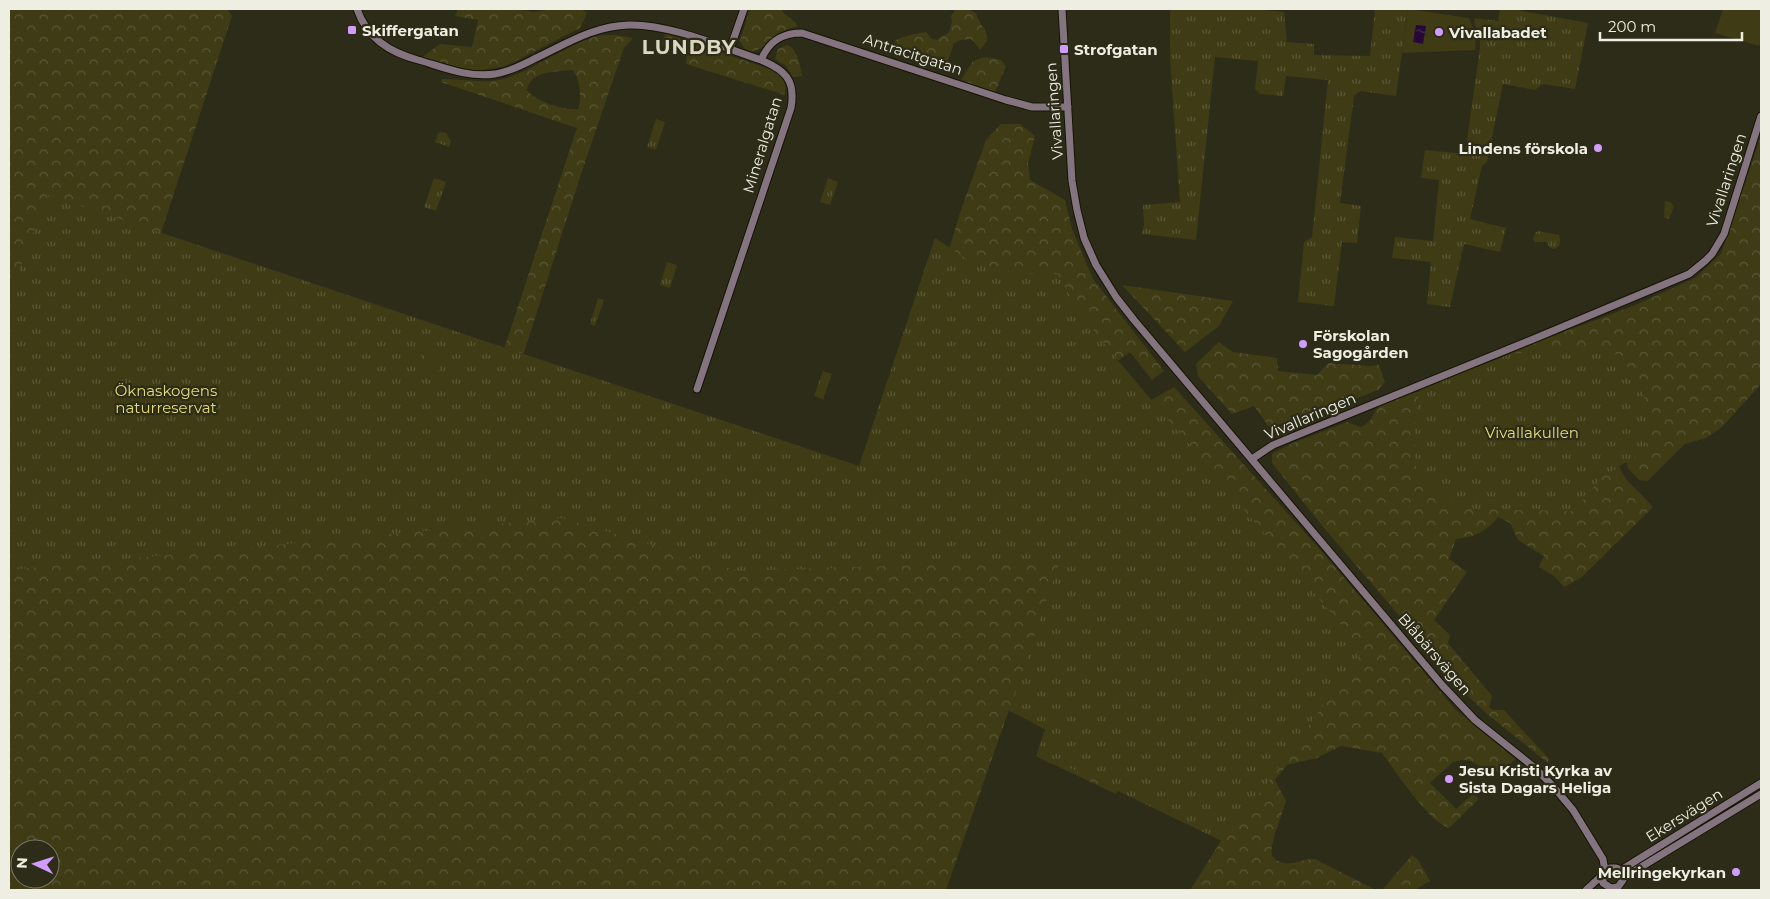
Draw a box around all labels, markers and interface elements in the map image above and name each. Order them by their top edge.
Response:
scale bar [1600,10,1742,42]
text: 200 m [1608,17,1656,36]
place label: Skiffergatan [362,21,459,40]
place label: Vivallabadet [1448,23,1547,42]
marker: Skiffergatan [346,24,358,36]
marker: Vivallabadet [1433,26,1445,38]
street label: Antracitgatan [861,29,965,79]
district label: LUNDBY [642,35,736,59]
place label: Strofgatan [1074,40,1158,59]
marker: Strofgatan [1058,43,1070,55]
street label: Vivallaringen [1041,62,1067,160]
street label: Mineralgatan [738,95,786,195]
street label: Vivallaringen [1702,131,1750,229]
place label: Lindens förskola [1459,139,1588,158]
marker: Lindens förskola [1592,142,1604,154]
place label: Förskolan Sagogården [1313,326,1409,362]
marker: Förskolan Sagogården [1297,338,1309,350]
park label: Öknaskogens naturreservat [115,381,217,417]
street label: Vivallaringen [1261,388,1359,444]
park label: Vivallakullen [1485,423,1579,442]
street label: Blåbärsvägen [1394,609,1476,699]
place label: Jesu Kristi Kyrka av Sista Dagars Heliga [1458,761,1613,797]
marker: Jesu Kristi Kyrka av Sista Dagars Heliga [1443,773,1455,785]
street label: Ekersvägen [1642,784,1726,846]
north arrow [10,839,60,889]
text: N [13,857,31,869]
place label: Mellringekyrkan [1598,863,1726,882]
marker: Mellringekyrkan [1730,866,1742,878]

